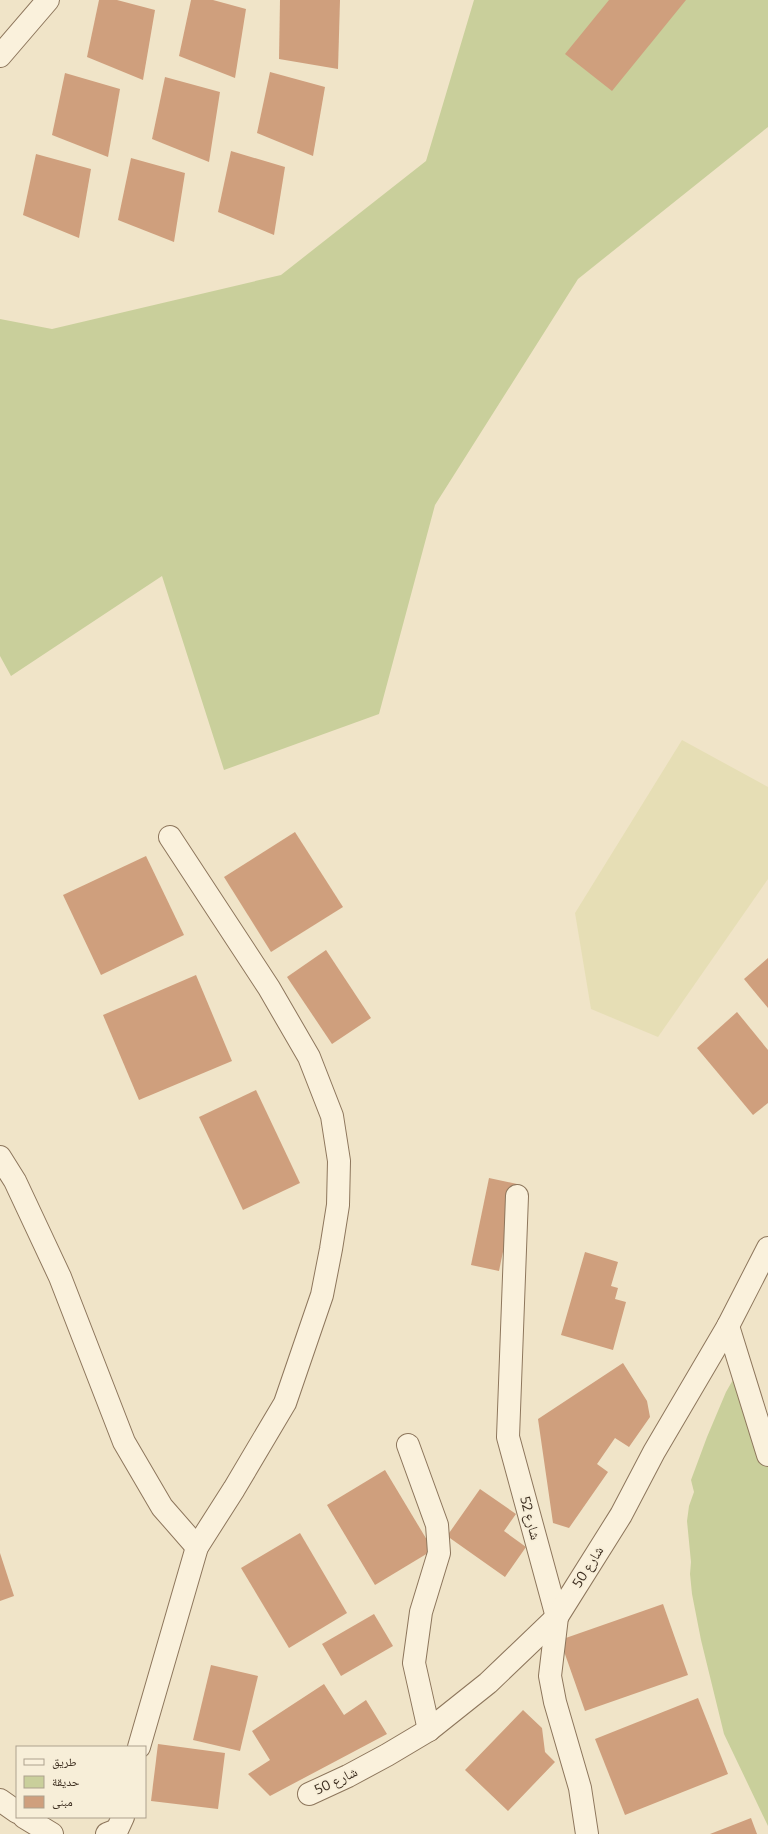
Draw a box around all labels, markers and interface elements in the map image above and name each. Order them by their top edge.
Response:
street label: شارع 52 [515,1494,544,1542]
street label: شارع 50 [569,1543,608,1591]
legend [16,1746,146,1818]
text: طريق [52,1755,77,1769]
street label: شارع 50 [312,1763,361,1800]
text: حديقة [52,1775,80,1789]
text: مبنى [52,1795,73,1809]

